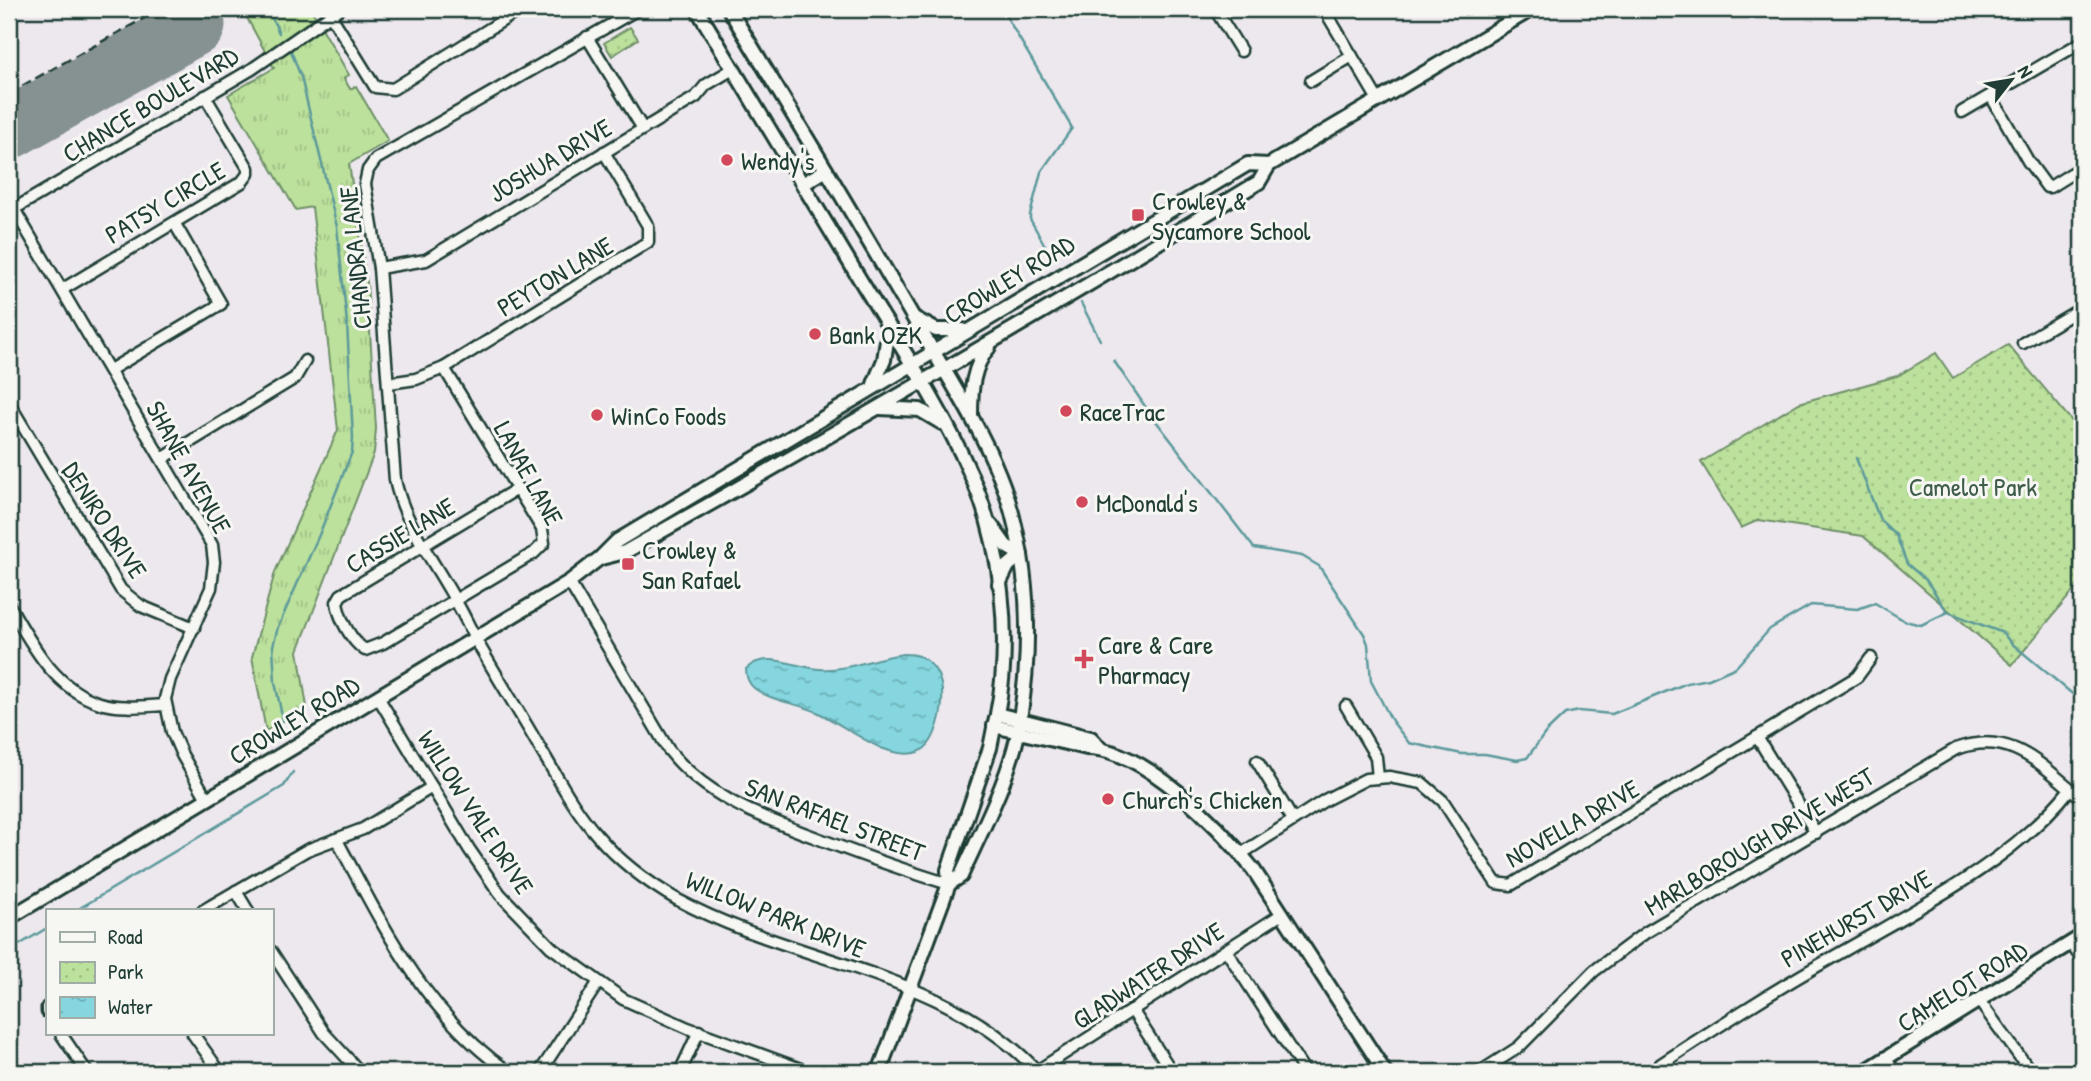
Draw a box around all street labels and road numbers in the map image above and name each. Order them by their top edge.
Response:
street label: CHANCE BOULEVARD [56,37,245,170]
street label: JOSHUA DRIVE [482,109,618,210]
street label: PATSY CIRCLE [98,152,232,252]
street label: CHANDRA LANE [330,184,380,331]
street label: CROWLEY ROAD [937,226,1081,332]
street label: PEYTON LANE [490,227,620,324]
street label: SHANE AVENUE [138,394,240,540]
street label: LANAE LANE [486,415,572,532]
street label: DENIRO DRIVE [54,455,156,585]
street label: CASSIE LANE [339,488,462,581]
street label: CROWLEY ROAD [222,667,366,773]
street label: WILLOW VALE DRIVE [410,723,542,901]
street label: MARLBOROUGH DRIVE WEST [1638,758,1881,924]
street label: SAN RAFAEL STREET [740,769,931,870]
street label: NOVELLA DRIVE [1499,770,1646,875]
street label: PINEHURST DRIVE [1774,860,1938,975]
street label: WILLOW PARK DRIVE [681,862,872,966]
street label: GLADWATER DRIVE [1066,913,1231,1037]
street label: CAMELOT ROAD [1890,932,2034,1040]

